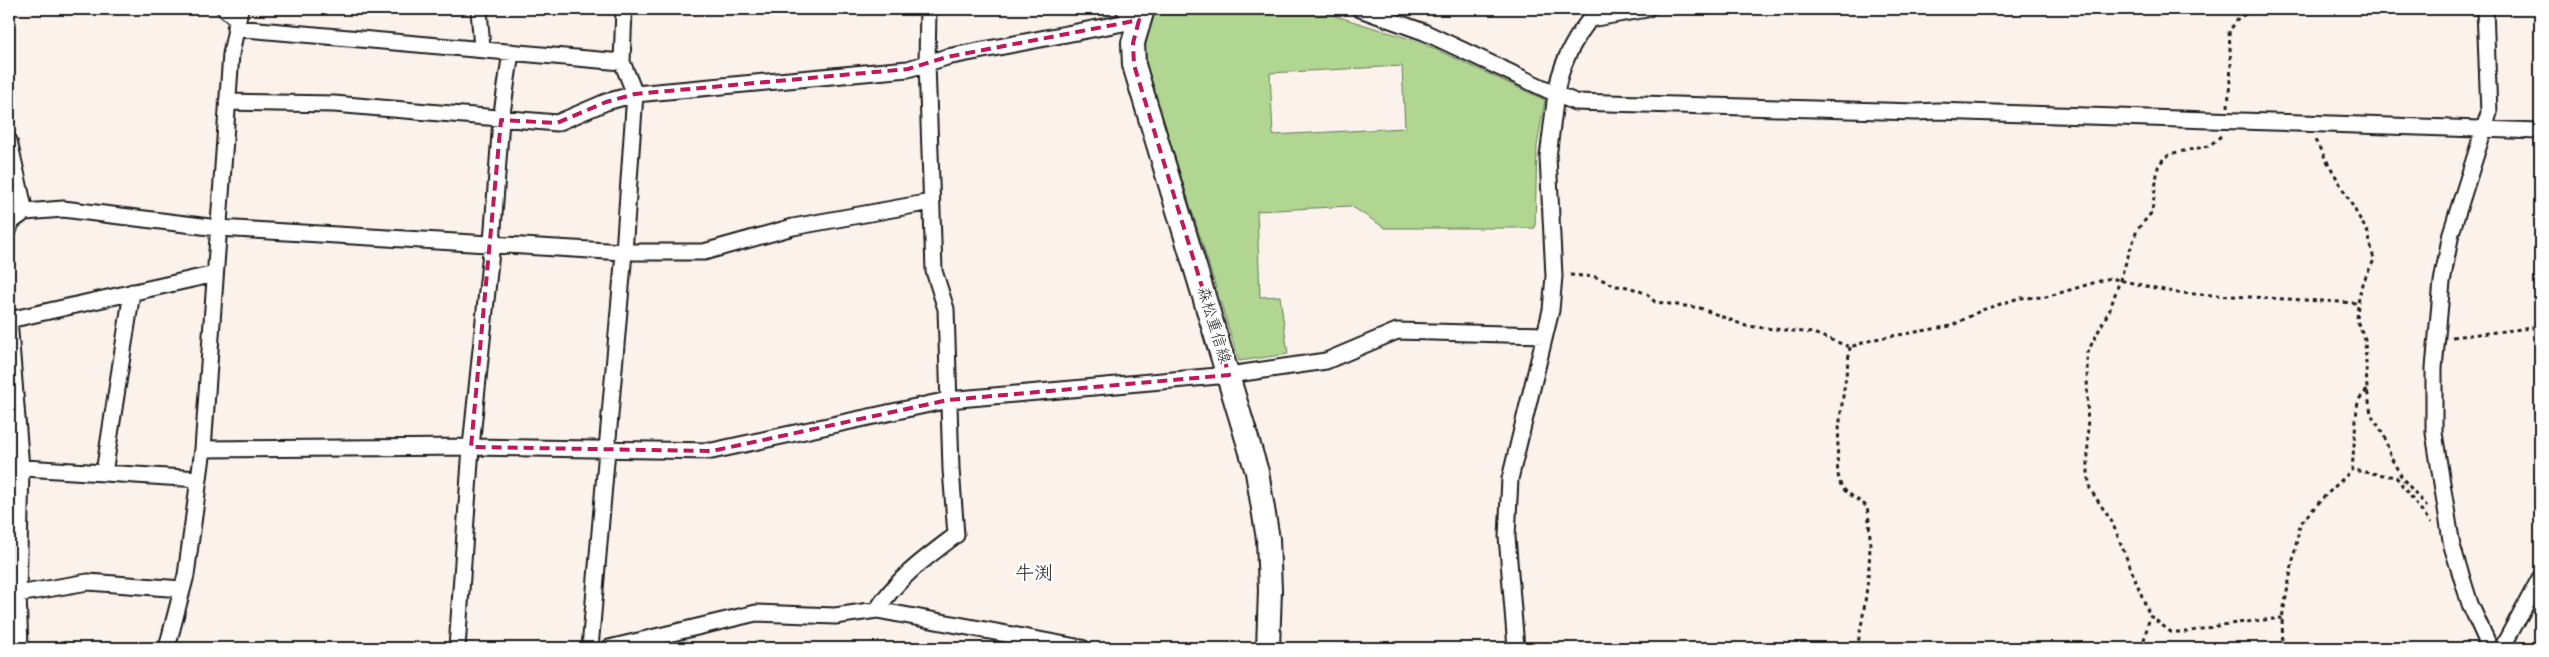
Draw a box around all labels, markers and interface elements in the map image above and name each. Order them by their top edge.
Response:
street label: 森松重信線 [1194,284,1234,366]
district label: 牛渕 [1015,562,1053,584]

